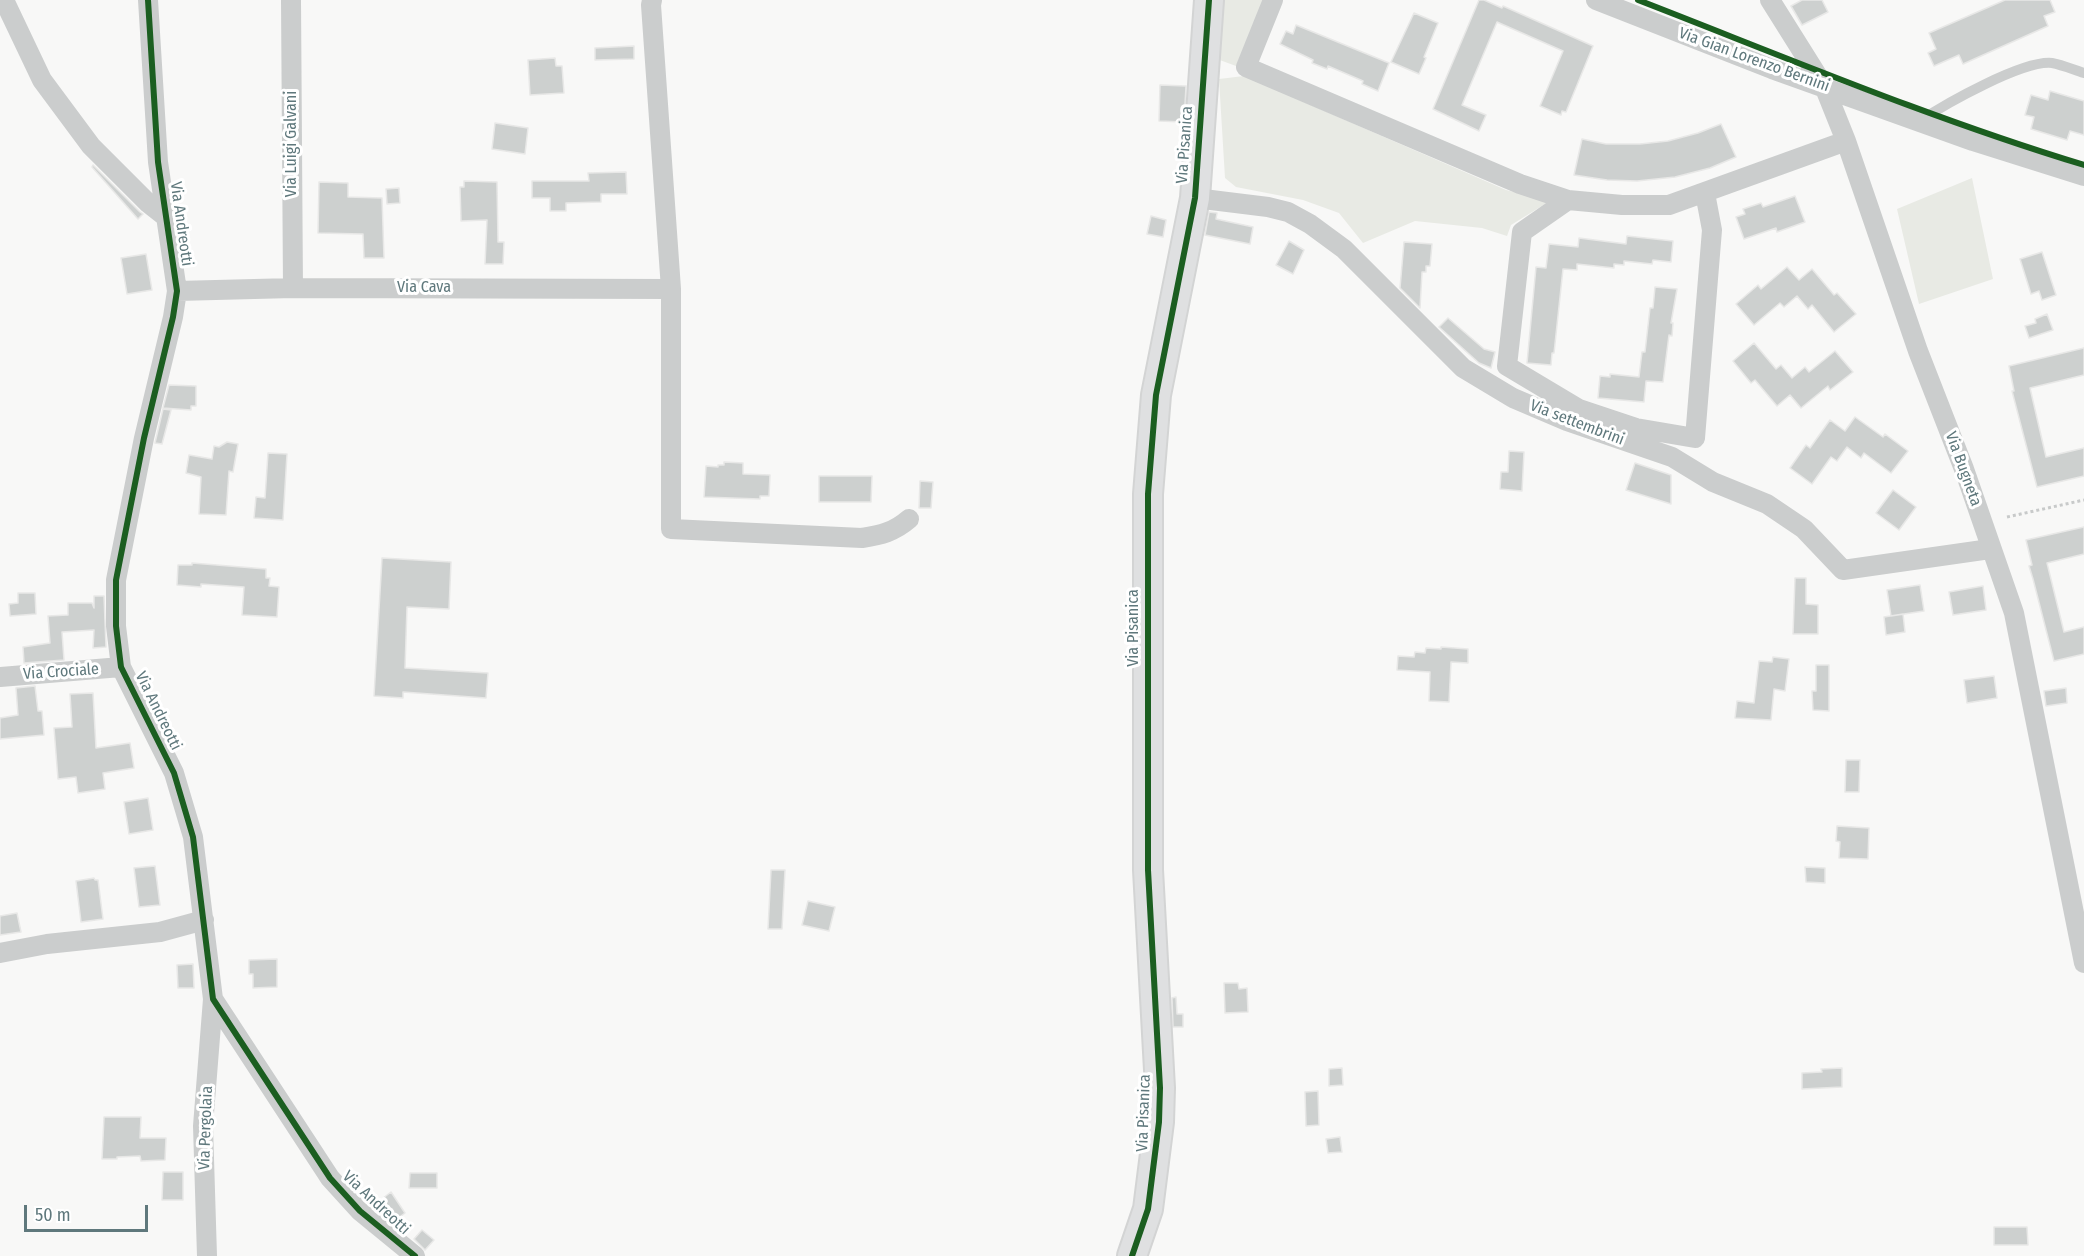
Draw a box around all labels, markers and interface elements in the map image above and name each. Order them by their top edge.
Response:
street label: Via Gian Lorenzo Bernini [1676,24,1832,96]
street label: Via Luigi Galvani [282,91,302,197]
street label: Via Pisanica [1173,106,1197,184]
street label: Via Andreotti [166,181,196,267]
street label: Via Cava [397,278,451,298]
street label: Via settembrini [1527,396,1627,450]
street label: Via Bugneta [1941,429,1985,509]
street label: Via Pisanica [1124,589,1144,667]
street label: Via Crociale [23,660,99,684]
street label: Via Andreotti [131,669,185,753]
street label: Via Pisanica [1133,1074,1155,1152]
street label: Via Pergolaia [195,1085,217,1171]
street label: Via Andreotti [338,1167,414,1239]
scale bar [27,1193,152,1231]
text: 50 m [35,1204,71,1226]

